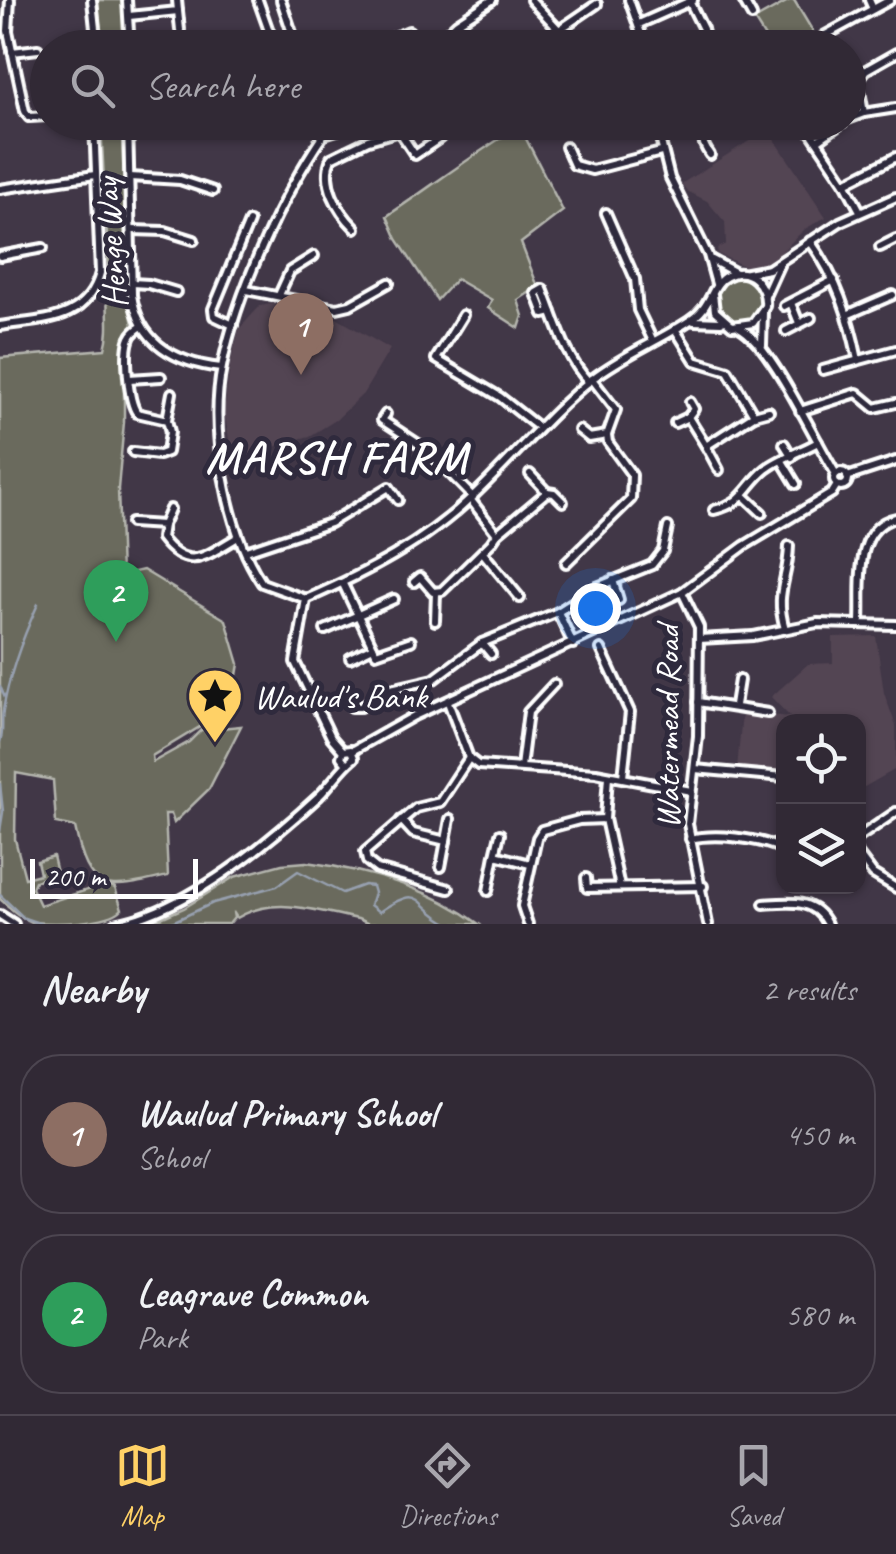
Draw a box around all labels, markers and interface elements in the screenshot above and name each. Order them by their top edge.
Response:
search box [30,30,866,140]
icon: search [65,58,120,113]
text: Search here [145,62,300,109]
street label: Henge Way [83,173,137,310]
pin: 1 [268,292,334,375]
district label: MARSH FARM [206,429,471,486]
pin: 2 [84,560,148,642]
your location [570,583,621,634]
street label: Watermead Road [645,620,690,829]
place icon: Waulud's Bank [185,666,245,745]
place label: Waulud's Bank [254,674,429,719]
map controls [776,714,866,894]
button: locate [776,714,866,804]
button: layers [776,804,866,894]
scale bar [30,854,198,898]
text: 200 m [45,859,105,894]
text: Nearby [40,963,146,1016]
text: 2 results [762,969,856,1010]
text: Waulud Primary School [137,1090,436,1137]
text: 1 [67,1114,82,1155]
text: 450 m [785,1114,854,1155]
text: School [137,1137,206,1178]
text: Leagrave Common [137,1270,367,1317]
text: 2 [67,1294,82,1335]
text: 580 m [785,1294,854,1335]
text: Park [137,1317,188,1358]
tab: Map [115,1438,170,1533]
tab: Directions [399,1438,497,1533]
tab: Saved [726,1438,781,1533]

